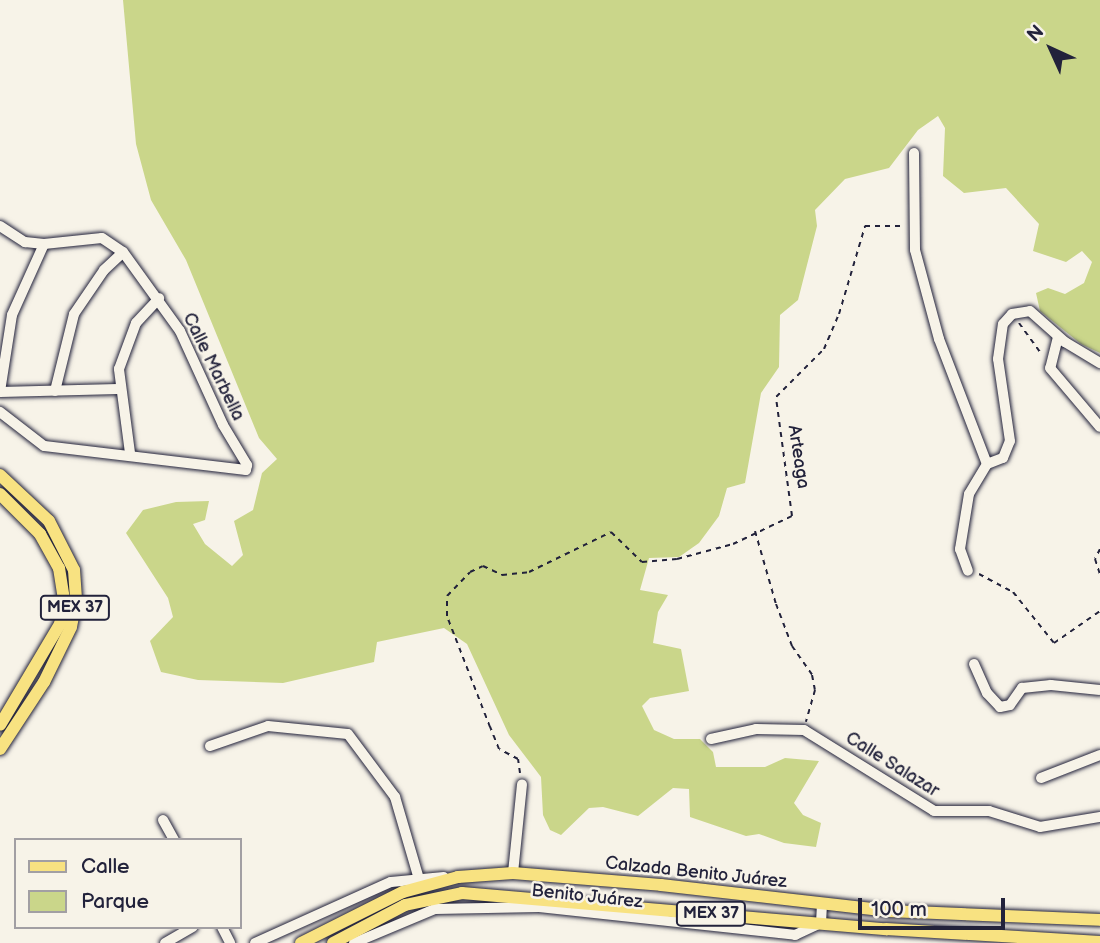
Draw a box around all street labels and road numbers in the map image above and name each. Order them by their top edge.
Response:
street label: Calle Marbella [178,309,248,425]
street label: Arteaga [782,424,814,490]
road number: MEX 37 [38,596,112,621]
street label: Calle Salazar [841,728,943,802]
street label: Calzada Benito Juárez [604,853,788,893]
street label: Benito Juárez [530,880,644,914]
road number: MEX 37 [674,902,748,926]

